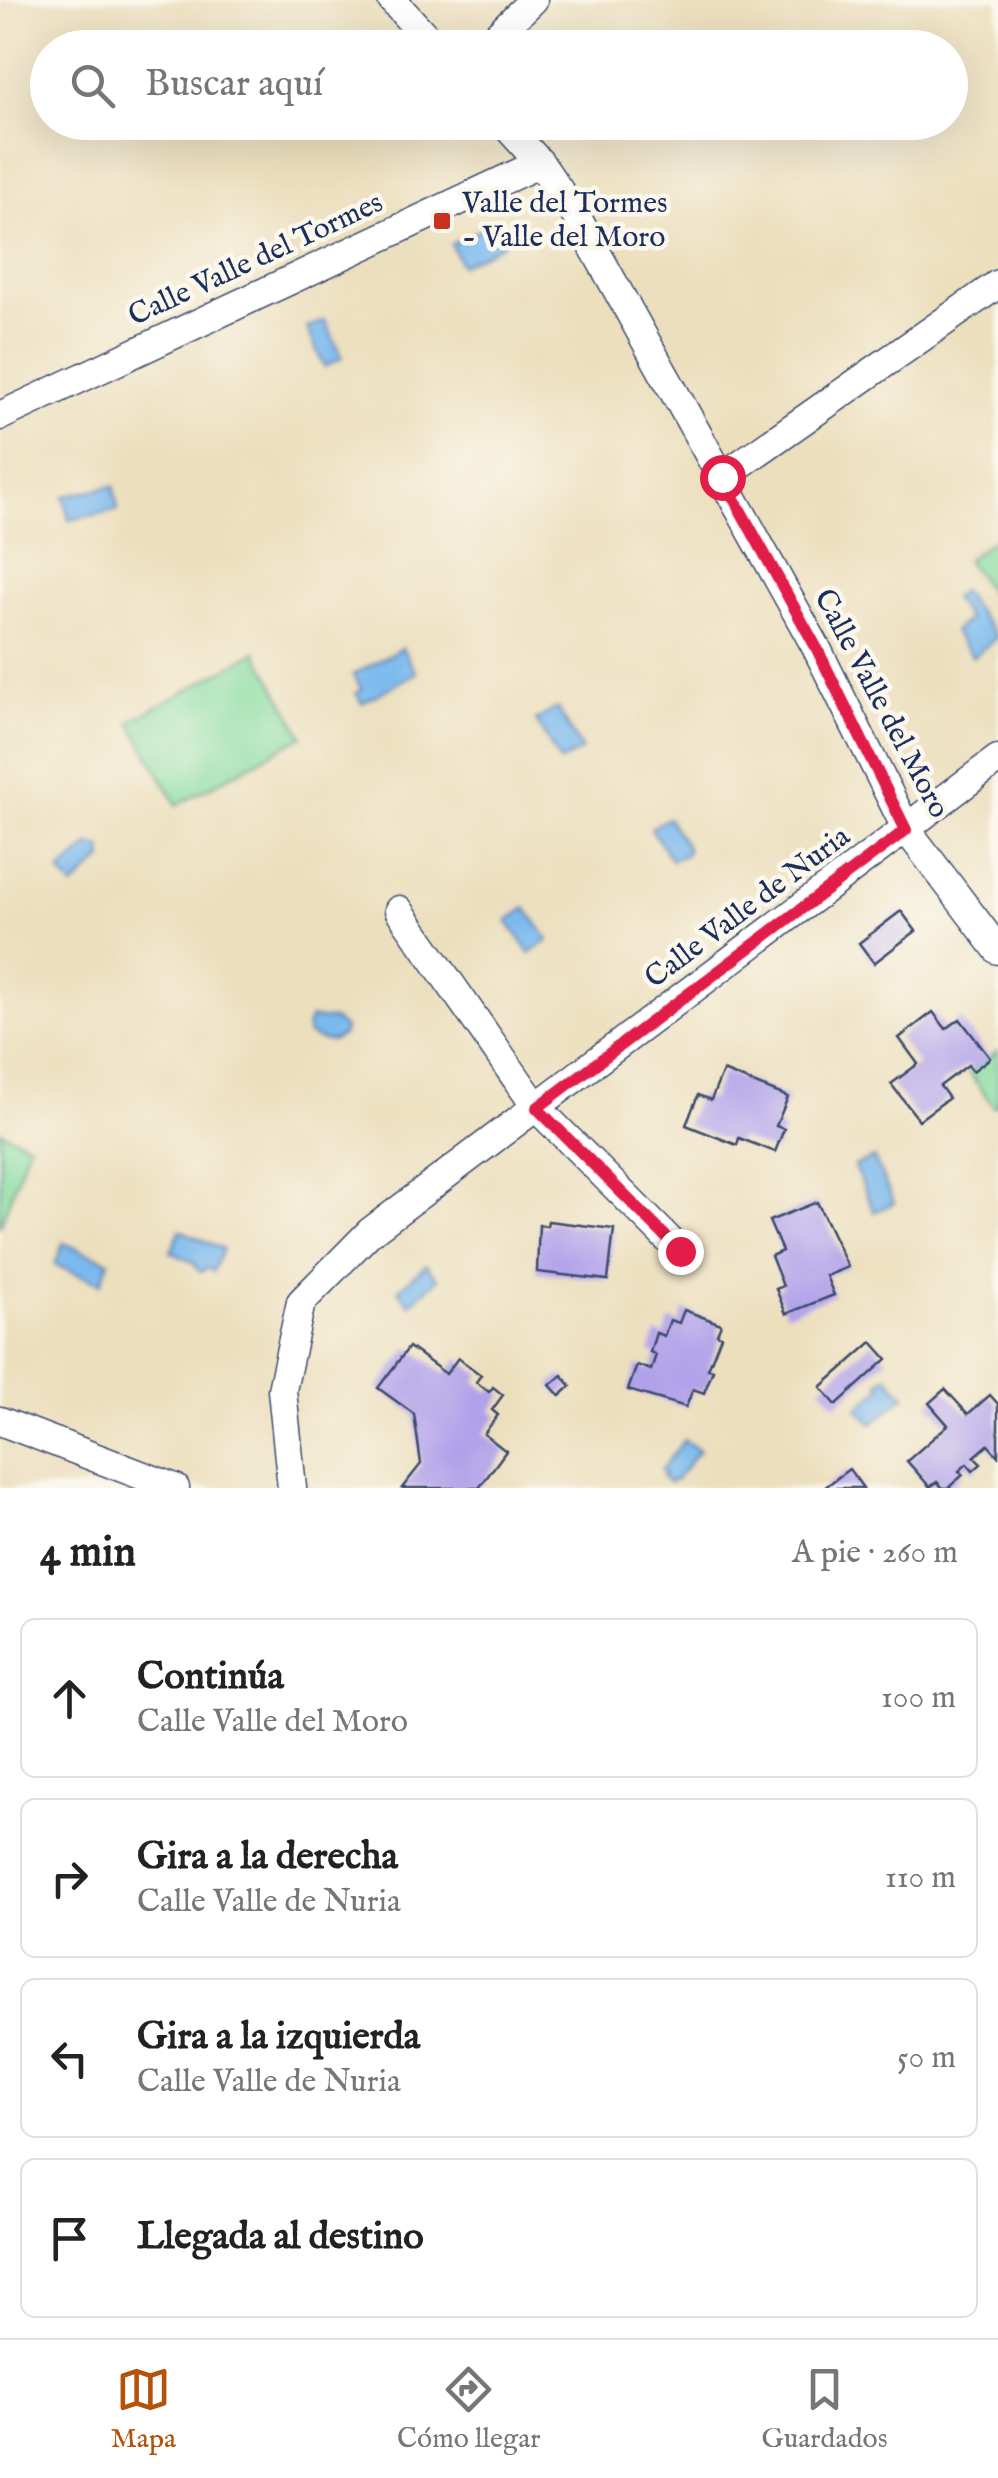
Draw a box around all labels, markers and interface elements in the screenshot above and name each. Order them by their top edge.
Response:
search box [30,30,968,140]
icon: search [65,58,120,113]
text: Buscar aquí [145,61,323,109]
street label: Calle Valle del Tormes [123,184,389,336]
place label: Valle del Tormes - Valle del Moro [461,185,667,257]
marker: Valle del Tormes - Valle del Moro [431,210,453,232]
route start [700,455,746,501]
street label: Calle Valle del Moro [805,583,957,825]
street label: Calle Valle de Nuria [638,818,858,998]
route end [658,1229,704,1275]
text: 4 min [40,1527,136,1580]
text: A pie · 260 m [792,1533,958,1574]
text: Continúa [137,1654,284,1702]
icon: ahead [42,1671,97,1726]
text: 100 m [881,1678,956,1719]
text: Calle Valle del Moro [137,1702,408,1743]
text: Gira a la derecha [137,1834,398,1882]
icon: right [42,1851,97,1906]
text: 110 m [885,1858,956,1899]
text: Calle Valle de Nuria [137,1882,401,1923]
text: Gira a la izquierda [137,2014,420,2062]
icon: left [42,2031,97,2086]
text: 50 m [897,2038,956,2079]
text: Calle Valle de Nuria [137,2062,401,2103]
icon: arrive [42,2211,97,2266]
text: Llegada al destino [137,2214,424,2262]
tab: Mapa [110,2362,176,2457]
tab: Cómo llegar [397,2362,541,2457]
tab: Guardados [761,2362,888,2457]

